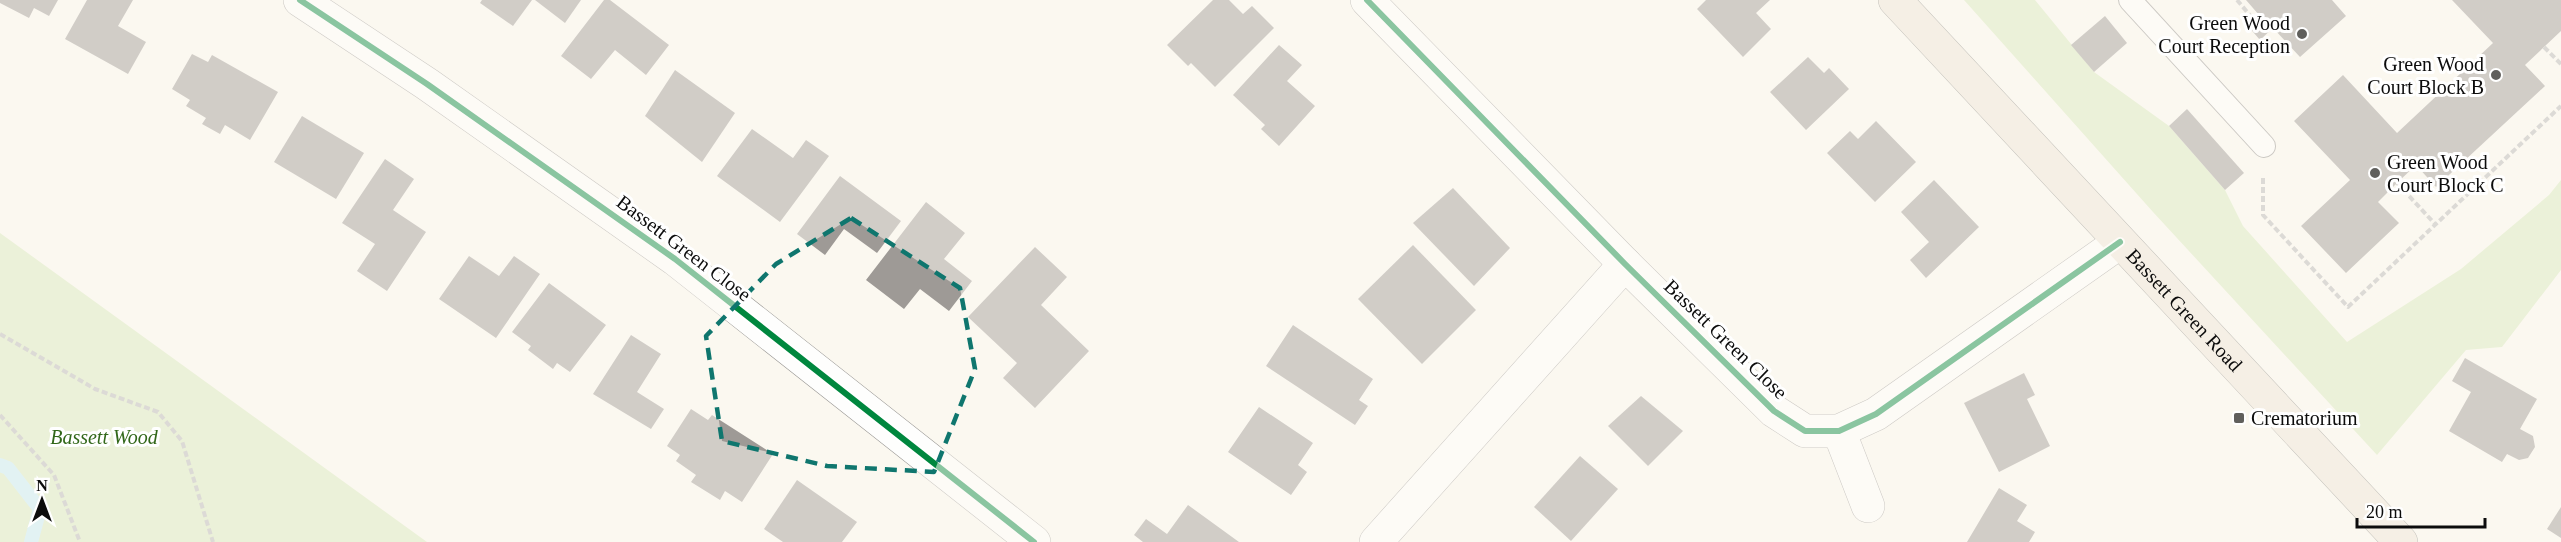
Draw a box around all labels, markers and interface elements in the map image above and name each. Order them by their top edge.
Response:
place label: Green Wood Court Reception [2158,12,2290,58]
marker: Green Wood Court Reception [2295,27,2309,41]
place label: Green Wood Court Block B [2367,53,2484,98]
marker: Green Wood Court Block B [2489,68,2503,82]
place label: Green Wood Court Block C [2387,151,2504,196]
marker: Green Wood Court Block C [2368,166,2382,180]
street label: Bassett Green Close [613,190,755,306]
street label: Bassett Green Road [2122,244,2247,376]
street label: Bassett Green Close [1660,275,1792,403]
place label: Crematorium [2251,407,2358,429]
marker: Crematorium [2232,411,2246,425]
park label: Bassett Wood [50,426,159,448]
north arrow [12,470,72,530]
text: N [36,477,48,494]
scale bar [2357,491,2484,529]
text: 20 m [2366,502,2403,522]

